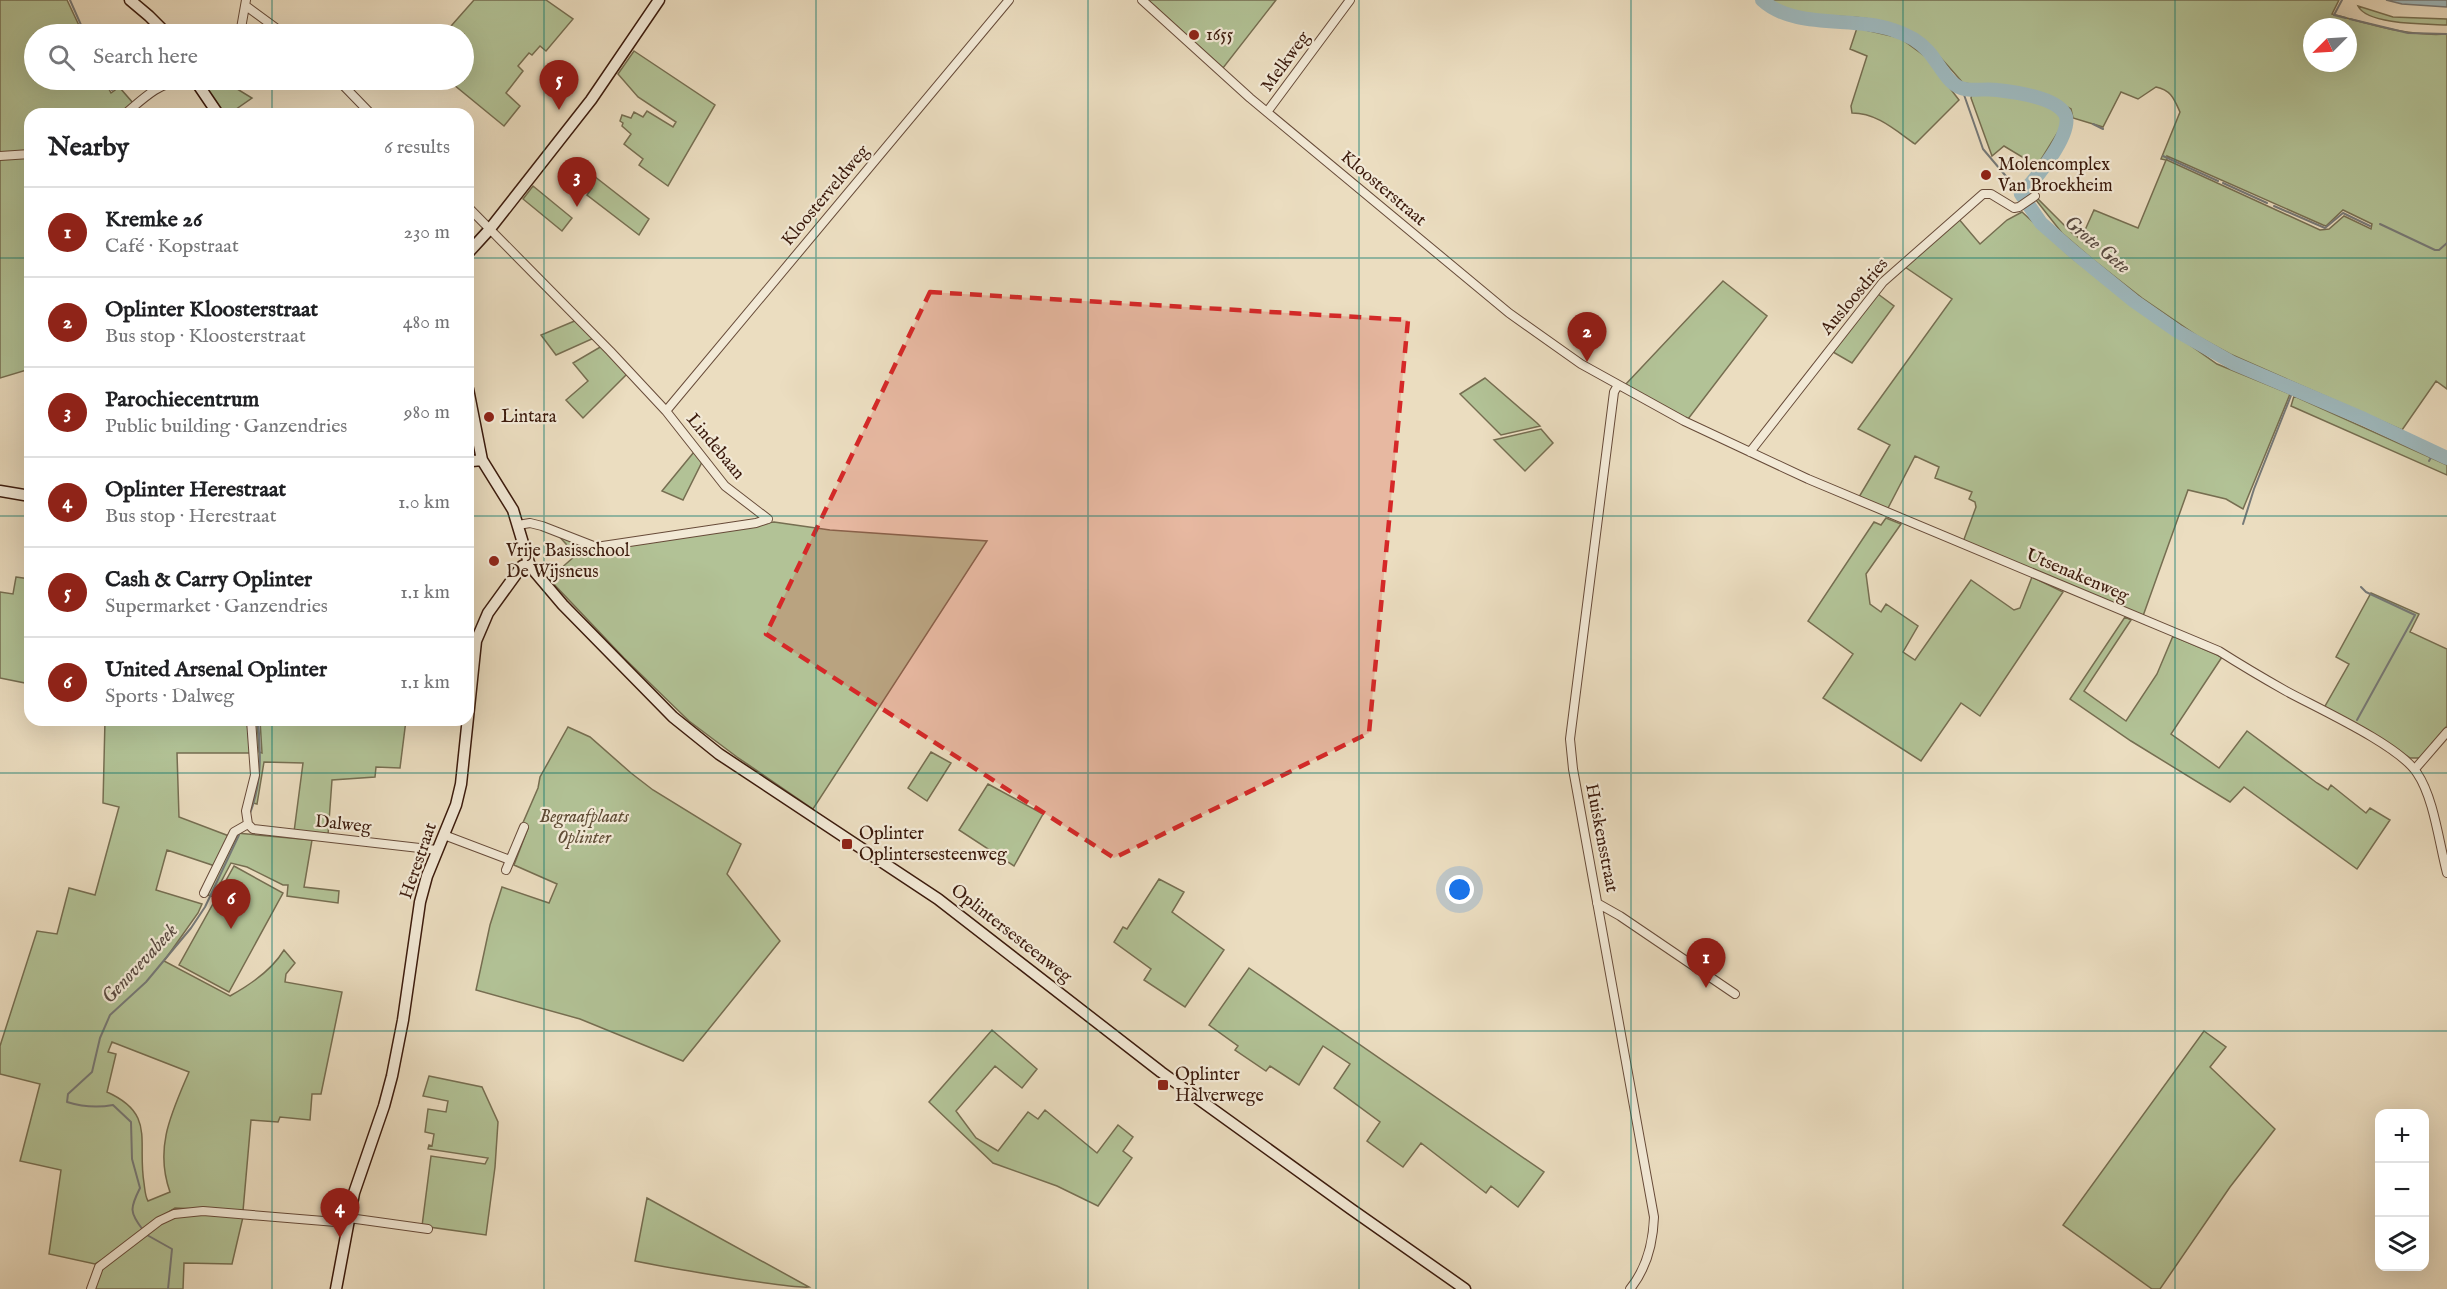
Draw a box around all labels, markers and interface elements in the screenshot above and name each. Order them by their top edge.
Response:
north arrow [2303,18,2357,72]
search box [24,24,474,90]
place label: 1655 [1206,24,1234,47]
street label: Melkweg [1256,27,1316,97]
marker: 1655 [1187,28,1201,42]
icon: search [45,41,78,74]
text: Search here [93,43,198,71]
pin: 5 [540,60,578,110]
text: Nearby [48,131,129,164]
text: 6 results [384,135,450,160]
street label: Kloosterveldweg [777,141,875,251]
street label: Kloosterstraat [1335,146,1431,232]
place label: Molencomplex Van Broekheim [1997,154,2113,198]
pin: 3 [558,158,596,207]
marker: Molencomplex Van Broekheim [1979,168,1993,182]
text: Kremke 26 [105,206,202,234]
water label: Grote Gete [2059,210,2135,280]
text: 1 [64,220,71,245]
text: 230 m [404,220,450,245]
text: Café · Kopstraat [105,234,239,259]
street label: Ausloosdries [1815,254,1894,341]
text: Oplinter Kloosterstraat [105,296,318,324]
text: 2 [63,310,72,335]
text: 480 m [403,310,450,335]
pin: 2 [1568,312,1606,362]
text: Bus stop · Kloosterstraat [105,324,306,349]
text: Parochiecentrum [105,386,259,414]
text: 3 [64,400,71,425]
text: 980 m [404,400,450,425]
place label: Lintara [501,406,557,429]
street label: Lindebaan [681,409,750,485]
marker: Lintara [482,410,496,424]
text: Public building · Ganzendries [105,414,347,439]
text: Oplinter Herestraat [105,476,286,504]
text: 4 [63,490,72,515]
text: 1.0 km [398,490,450,515]
text: Bus stop · Herestraat [105,504,277,529]
place label: Vrije Basisschool De Wijsneus [505,540,630,584]
street label: Utsenakenweg [2022,544,2132,608]
marker: Vrije Basisschool De Wijsneus [487,554,501,568]
text: Cash & Carry Oplinter [105,566,312,594]
text: 5 [64,580,71,605]
text: 1.1 km [400,580,450,605]
text: Supermarket · Ganzendries [105,594,328,619]
text: United Arsenal Oplinter [105,656,327,684]
text: 6 [63,670,72,695]
text: 1.1 km [400,670,450,695]
text: Sports · Dalweg [105,684,234,709]
street label: Huiskensstraat [1579,782,1623,894]
park label: Begraafplaats Oplinter [539,806,630,850]
street label: Dalweg [314,811,373,839]
street label: Herestraat [395,820,443,902]
place label: Oplinter Oplintersesteenweg [859,823,1007,867]
marker: Oplinter Oplintersesteenweg [840,837,854,851]
your location [1445,875,1474,904]
street label: Oplintersesteenweg [946,879,1076,989]
pin: 6 [212,880,250,929]
water label: Genovevabeek [97,919,183,1009]
pin: 1 [1686,938,1726,988]
place label: Oplinter Halverwege [1175,1064,1264,1108]
marker: Oplinter Halverwege [1156,1078,1170,1092]
map controls [2375,1109,2429,1271]
button: + [2375,1109,2429,1163]
button: − [2375,1163,2429,1217]
pin: 4 [320,1188,360,1238]
button: layers [2375,1217,2429,1271]

